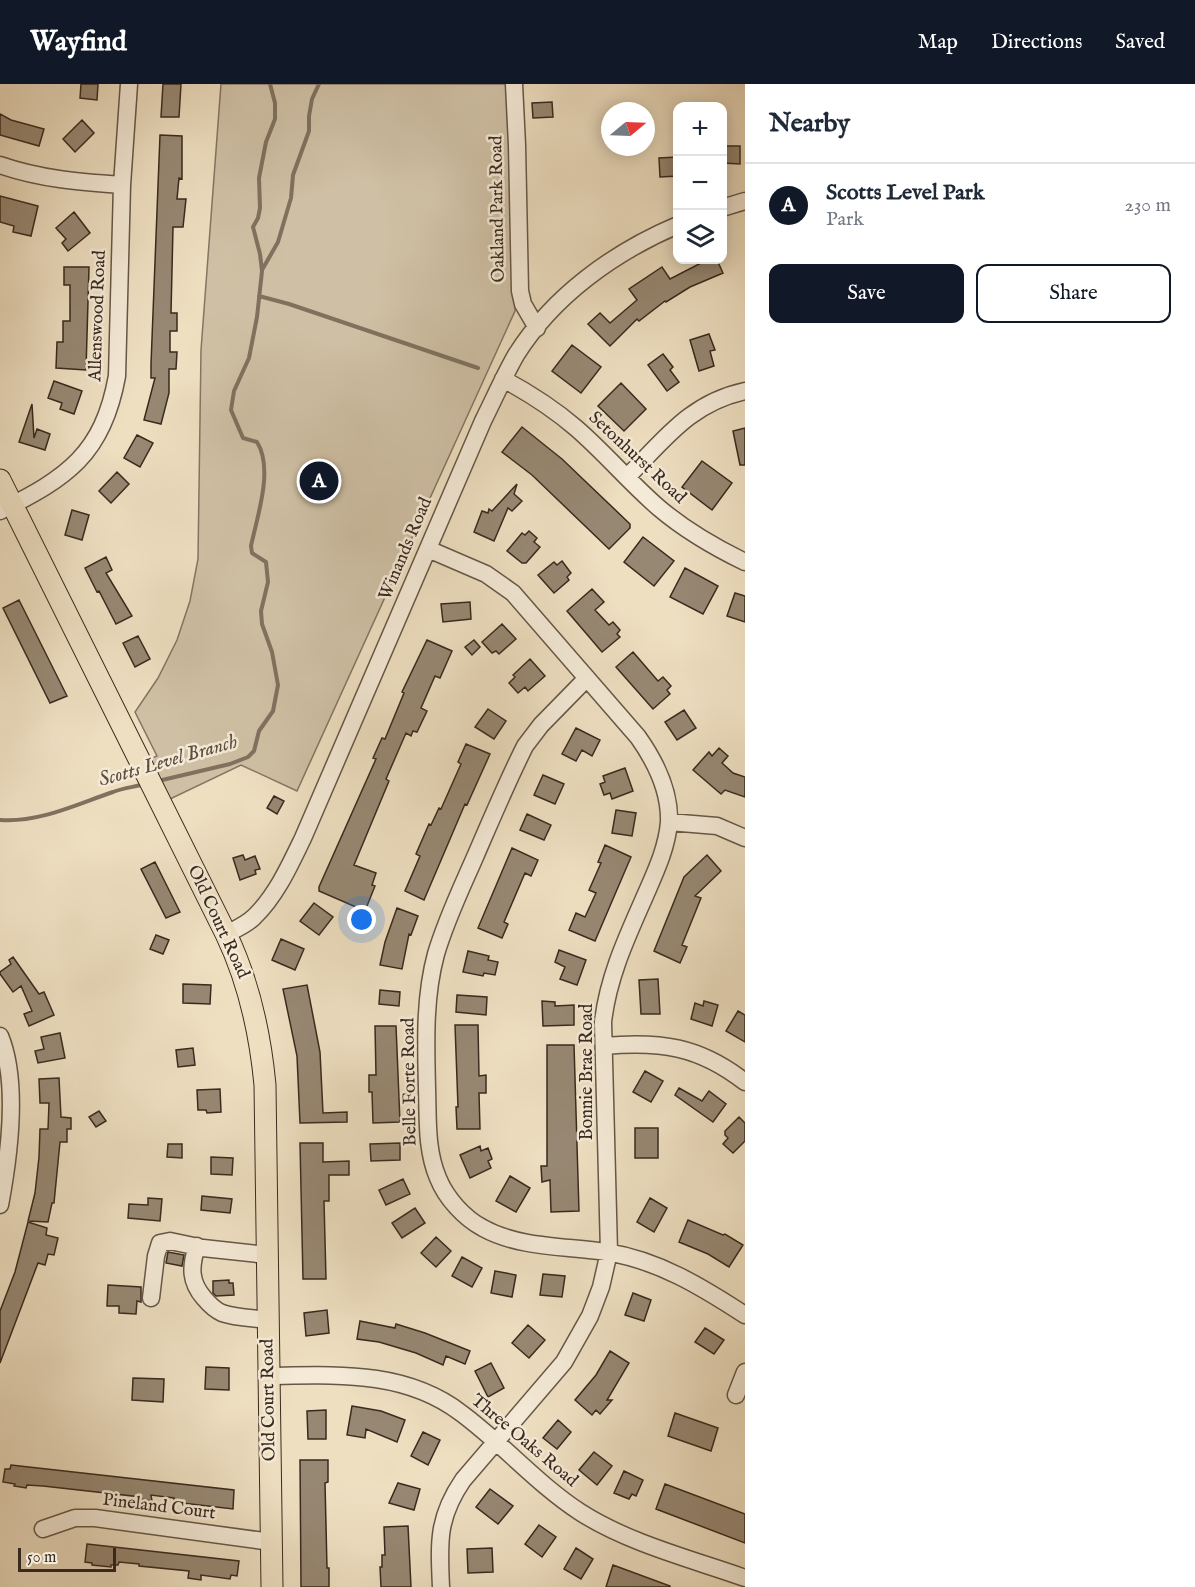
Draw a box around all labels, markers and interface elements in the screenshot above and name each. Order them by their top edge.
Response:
text: Wayfind [30,25,127,60]
text: Map [918,29,958,56]
text: Directions [991,29,1082,56]
text: Saved [1115,29,1165,56]
north arrow [601,102,655,156]
map controls [673,102,727,264]
button: + [673,102,727,156]
text: Nearby [769,107,850,140]
street label: Oakland Park Road [485,135,511,283]
button: − [673,156,727,210]
text: Scotts Level Park [826,179,985,207]
text: A [782,193,795,218]
text: 230 m [1125,193,1171,218]
text: Park [826,207,864,232]
button: layers [673,210,727,264]
street label: Allenswood Road [84,250,112,383]
button: Save [769,264,964,323]
button: Share [976,264,1171,323]
street label: Setonhurst Road [583,407,691,509]
pin: A [300,458,338,504]
street label: Winands Road [374,494,438,604]
water label: Scotts Level Branch [96,729,241,793]
street label: Old Court Road [182,862,254,983]
your location [347,905,376,934]
street label: Bonnie Brae Road [576,1003,599,1140]
street label: Belle Forte Road [397,1017,423,1147]
street label: Old Court Road [256,1338,282,1461]
street label: Three Oaks Road [466,1389,583,1493]
street label: Pineland Court [101,1489,217,1525]
scale bar [18,1545,116,1572]
text: 50 m [27,1548,56,1568]

